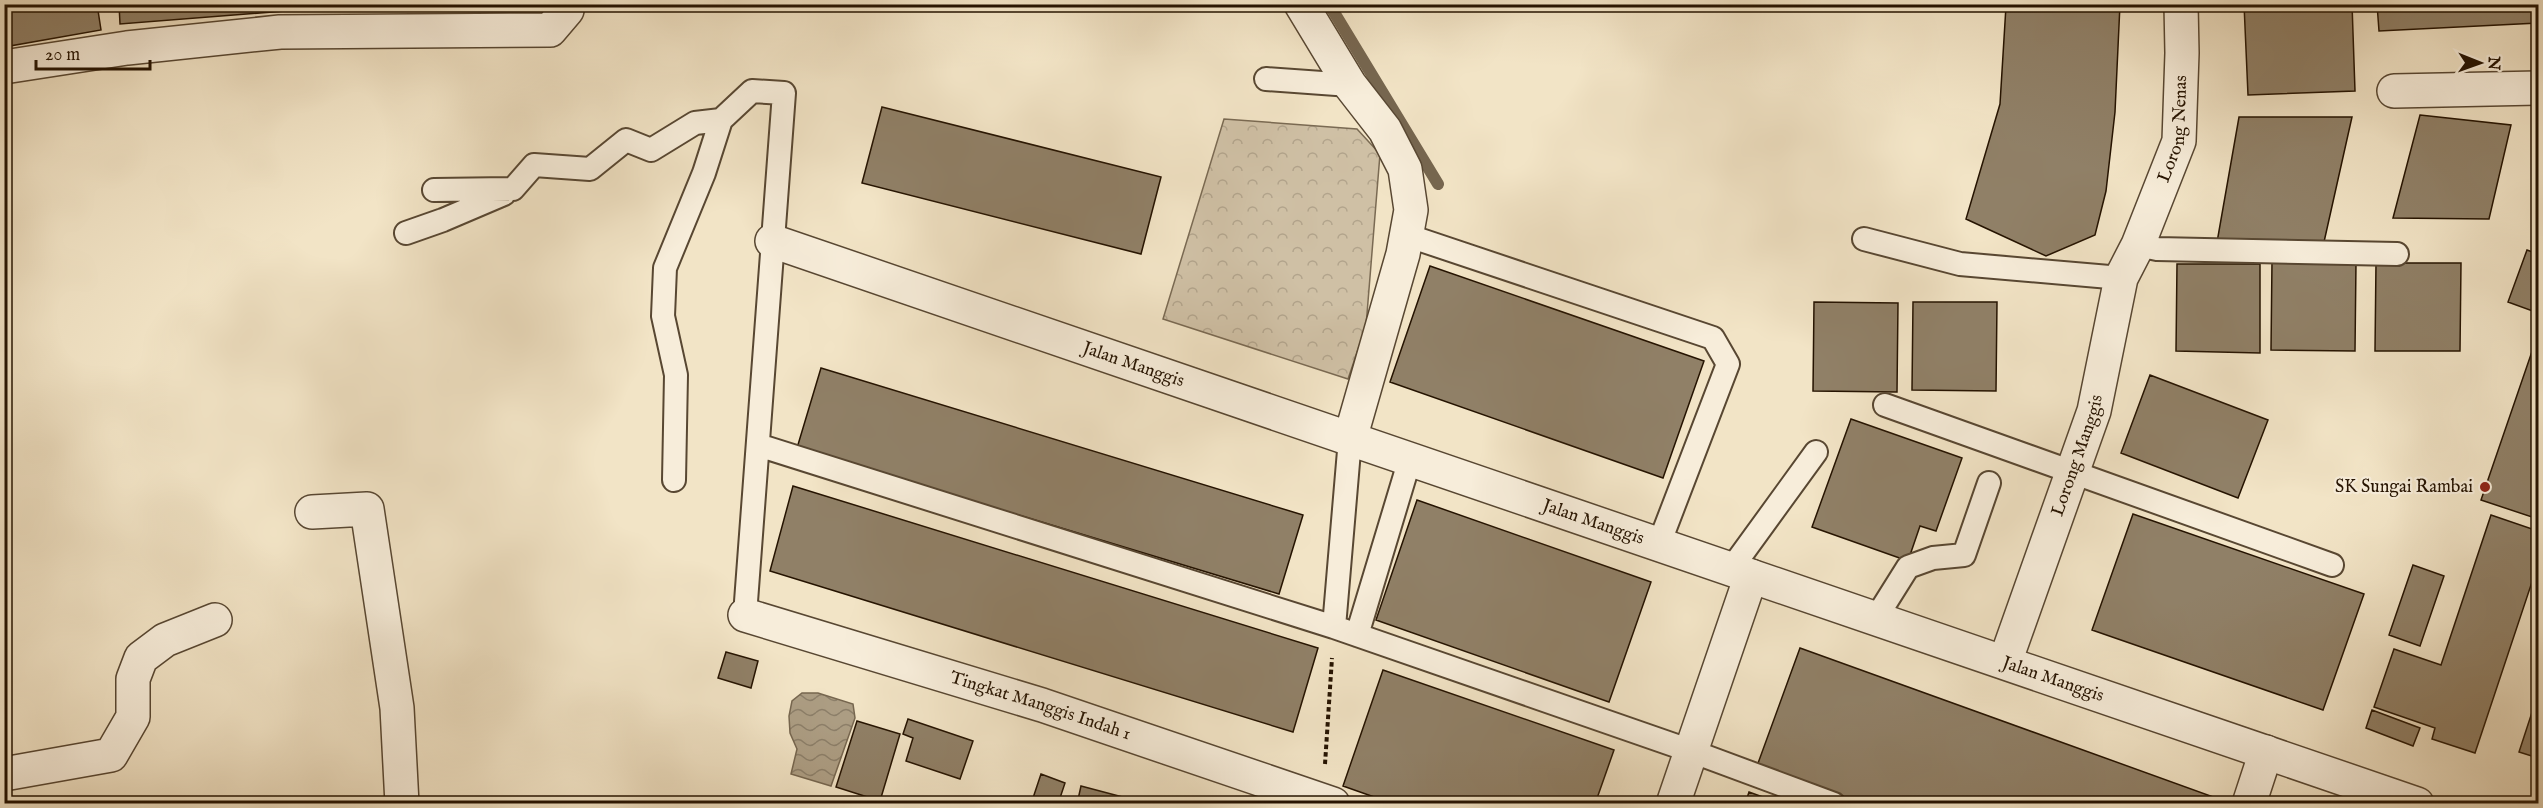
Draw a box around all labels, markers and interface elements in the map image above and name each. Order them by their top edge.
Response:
scale bar [36,33,150,71]
north arrow [2450,33,2510,93]
text: 20 m [45,44,80,67]
text: N [2483,55,2503,70]
street label: Lorong Nenas [2152,75,2193,186]
street label: Jalan Manggis [1078,336,1187,393]
street label: Lorong Manggis [2046,393,2109,519]
place label: SK Sungai Rambai [2335,476,2473,499]
marker: SK Sungai Rambai [2478,480,2492,494]
street label: Jalan Manggis [1538,493,1647,550]
street label: Jalan Manggis [1997,651,2107,707]
street label: Tingkat Manggis Indah 1 [947,666,1134,746]

